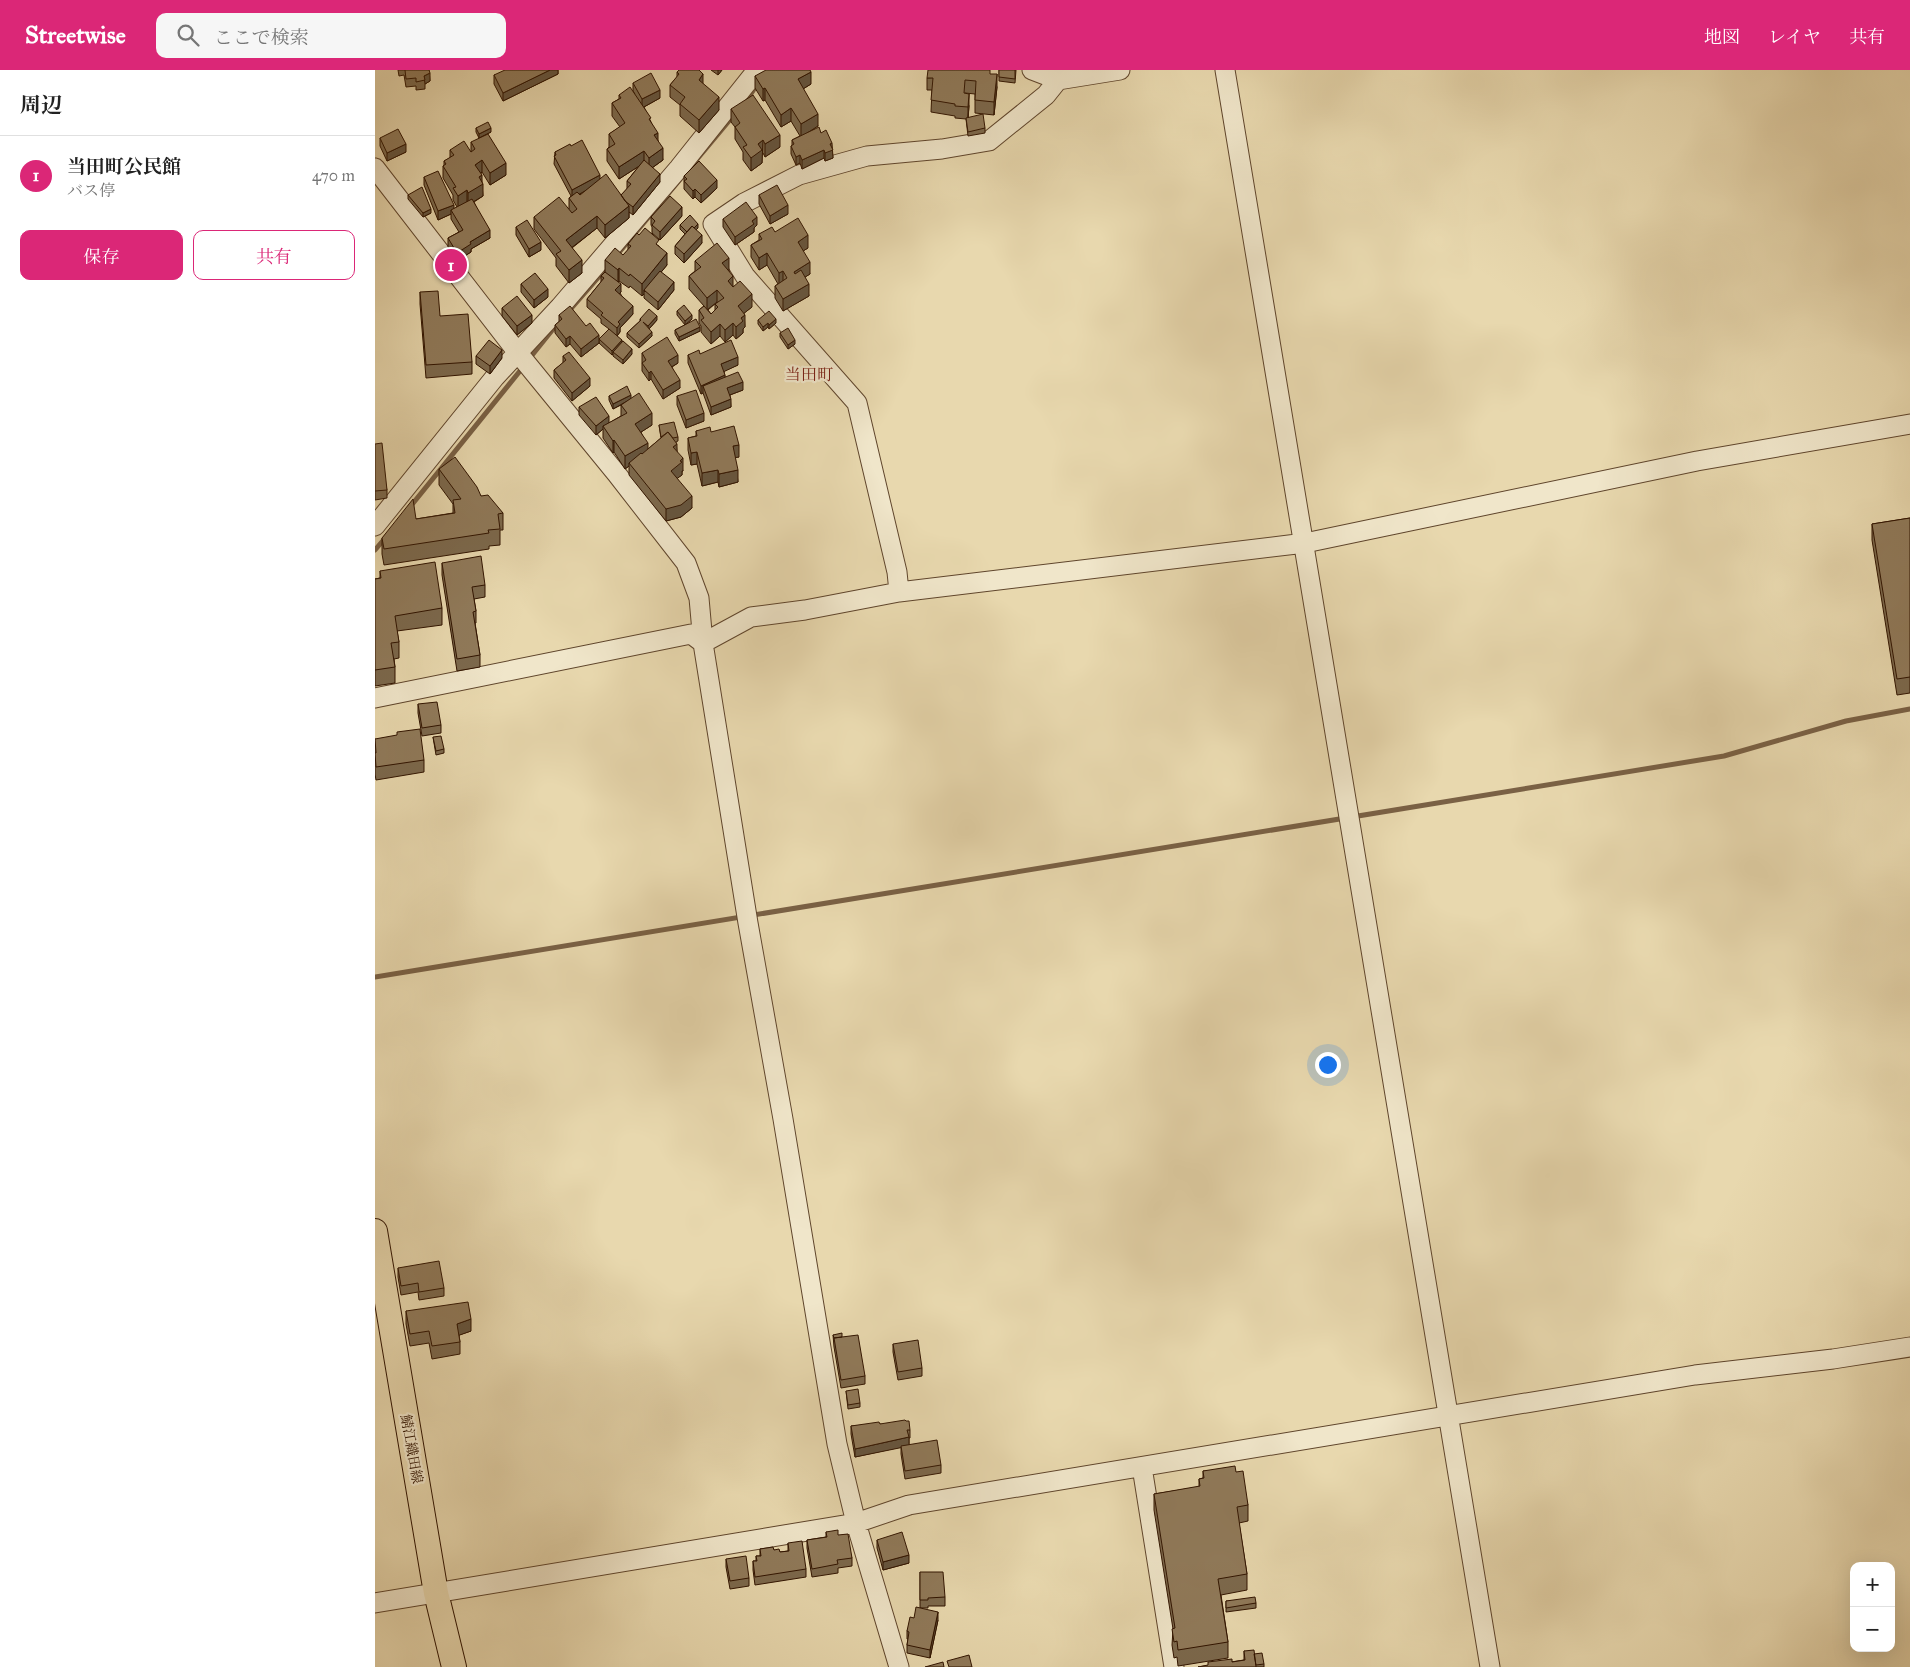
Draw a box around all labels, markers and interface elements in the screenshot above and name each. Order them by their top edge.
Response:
search box [156,13,506,58]
text: Streetwise [25,20,126,50]
icon: search [174,21,202,49]
text: ここで検索 [214,26,309,49]
text: 地図 [1704,26,1740,48]
text: レイヤ [1768,26,1821,48]
text: 共有 [1849,26,1885,48]
text: 周辺 [20,92,62,118]
text: 当田町公民館 [67,155,181,178]
text: 1 [33,166,39,185]
text: 470 m [312,166,355,185]
text: バス停 [67,181,115,200]
button: 保存 [20,230,183,280]
button: 共有 [193,230,355,280]
pin: 1 [435,246,467,284]
district label: 当田町 [785,365,833,384]
your location [1315,1052,1341,1078]
street label: 鯖江織田線 [397,1413,426,1485]
map controls [1850,1562,1895,1652]
button: + [1850,1562,1895,1607]
button: − [1850,1607,1895,1652]

